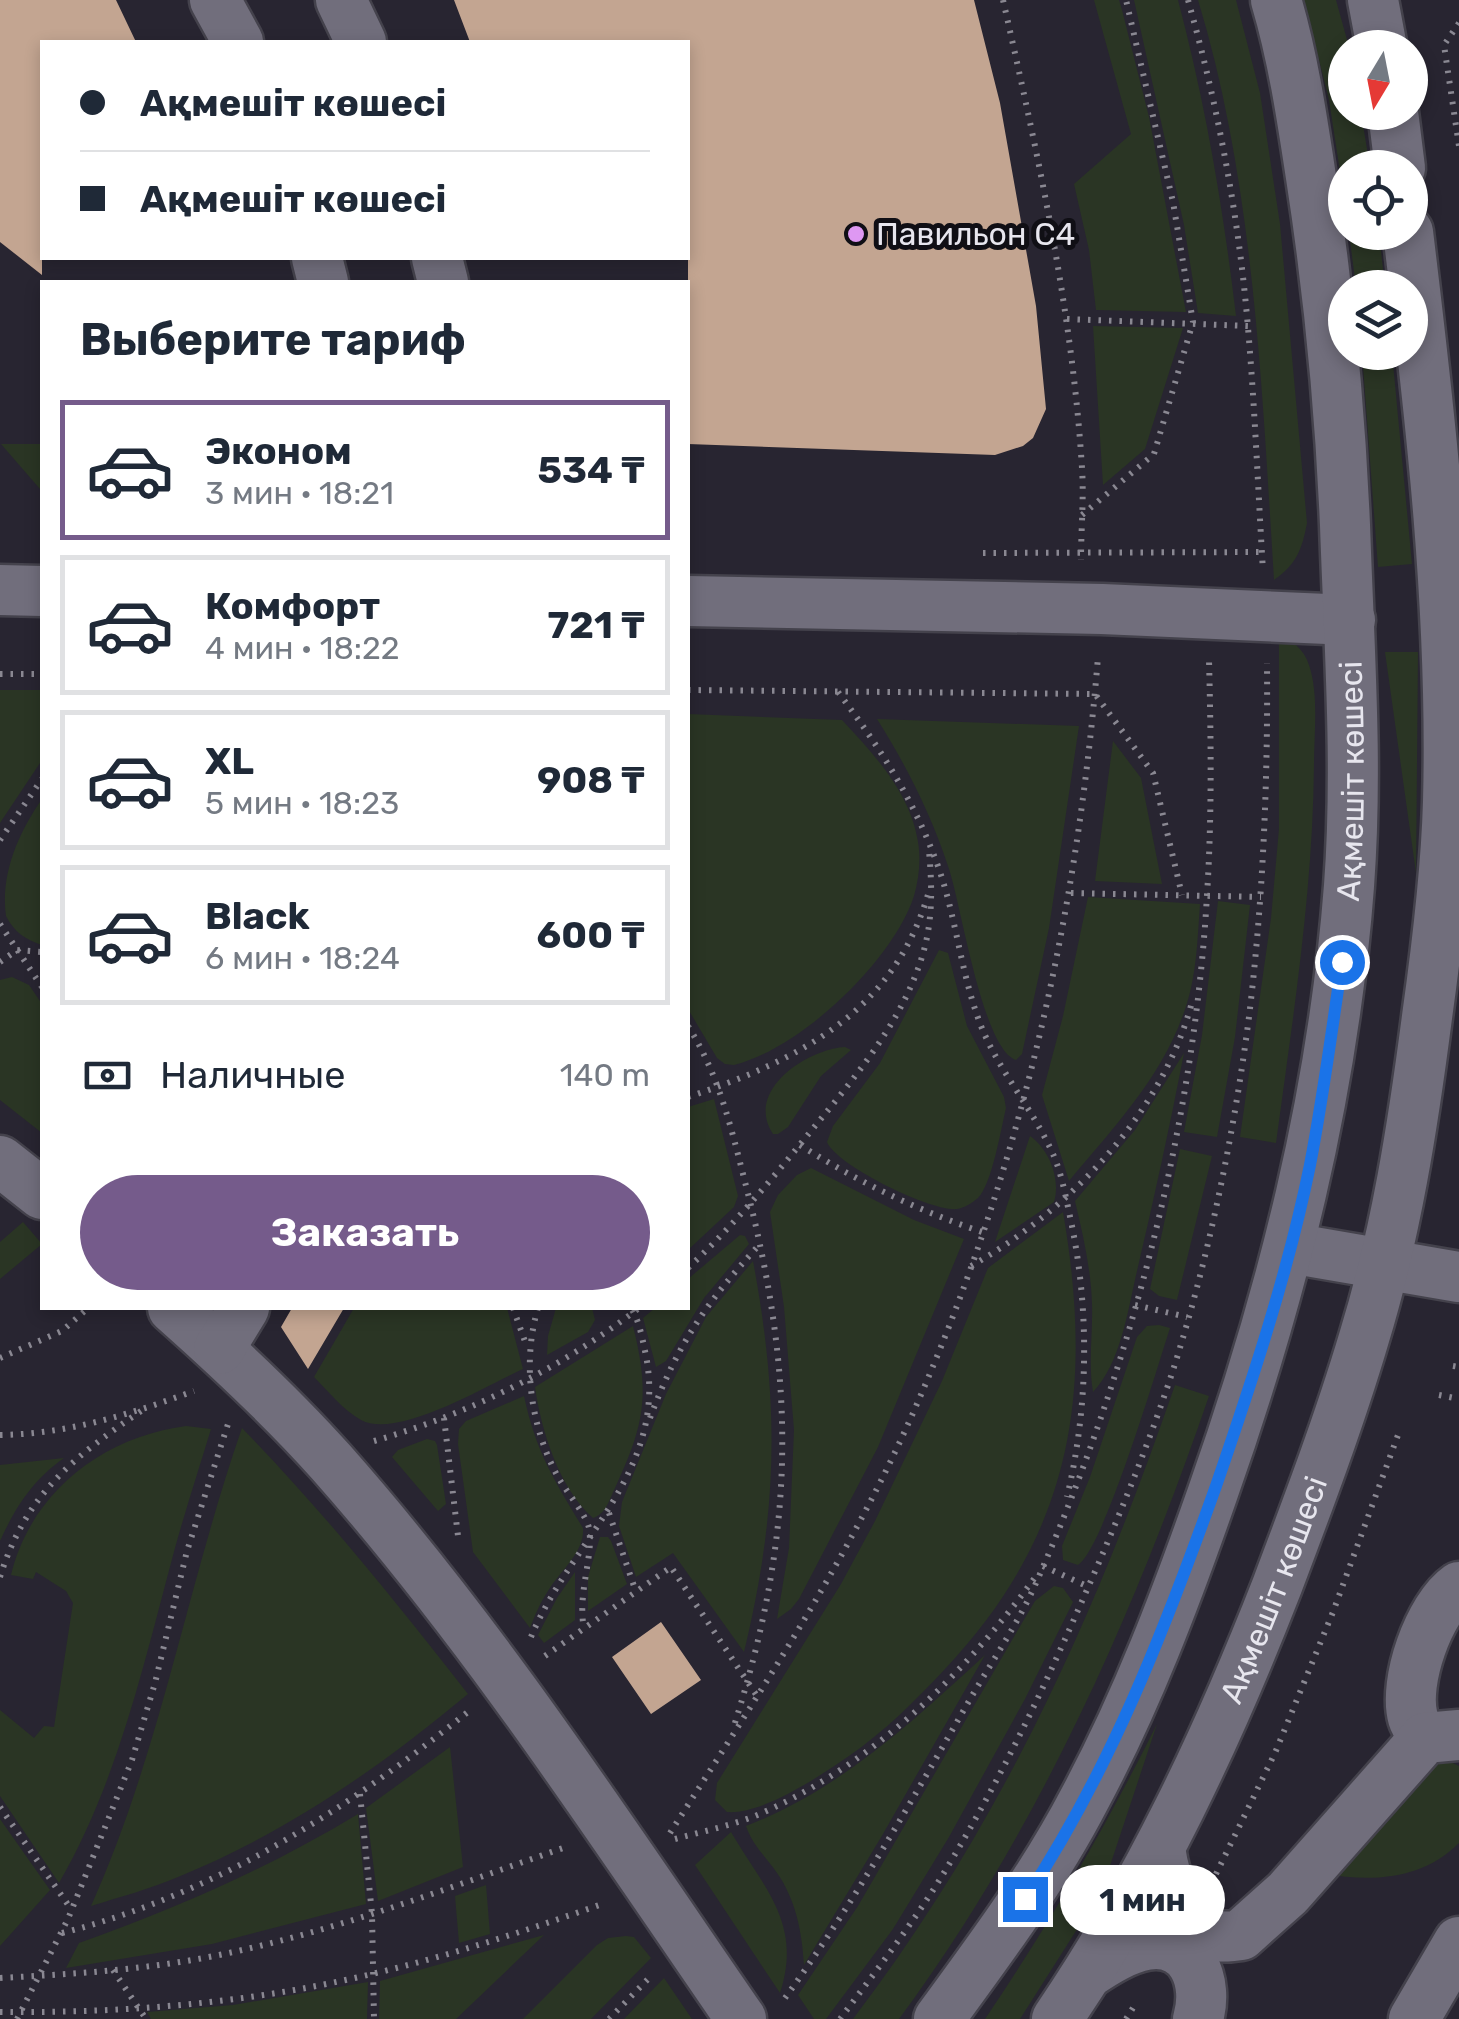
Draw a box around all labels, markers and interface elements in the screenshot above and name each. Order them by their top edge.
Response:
north arrow [1328,30,1428,130]
map controls [1328,30,1428,370]
text: Ақмешіт көшесі [140,80,446,126]
button: locate [1328,150,1428,250]
text: Ақмешіт көшесі [140,176,446,222]
place label: Павильон С4 [876,215,1075,253]
marker: Павильон С4 [845,223,867,245]
button: layers [1328,270,1428,370]
text: Выберите тариф [80,313,466,366]
icon: car [85,425,175,515]
text: Эконом [205,428,352,474]
text: 534 ₸ [537,447,645,493]
text: 3 мин · 18:21 [205,474,394,512]
icon: car [85,580,175,670]
text: Комфорт [205,583,380,629]
text: 721 ₸ [548,602,645,648]
text: 4 мин · 18:22 [205,629,400,667]
street label: Ақмешіт көшесі [1329,660,1372,903]
icon: car [85,735,175,825]
text: XL [205,738,254,784]
text: 908 ₸ [537,757,645,803]
text: 5 мин · 18:23 [205,784,399,822]
icon: car [85,890,175,980]
text: Black [205,893,310,939]
text: 600 ₸ [537,912,645,958]
text: 6 мин · 18:24 [205,939,400,977]
route start [1320,940,1365,985]
icon: cash [80,1048,135,1103]
text: Наличные [160,1052,346,1098]
text: 140 m [560,1056,650,1094]
button: Заказать [80,1175,650,1290]
street label: Ақмешіт көшесі [1212,1471,1335,1709]
callout: 1 мин [1060,1864,1225,1934]
route end [1003,1877,1048,1922]
text: 1 мин [1099,1881,1186,1919]

